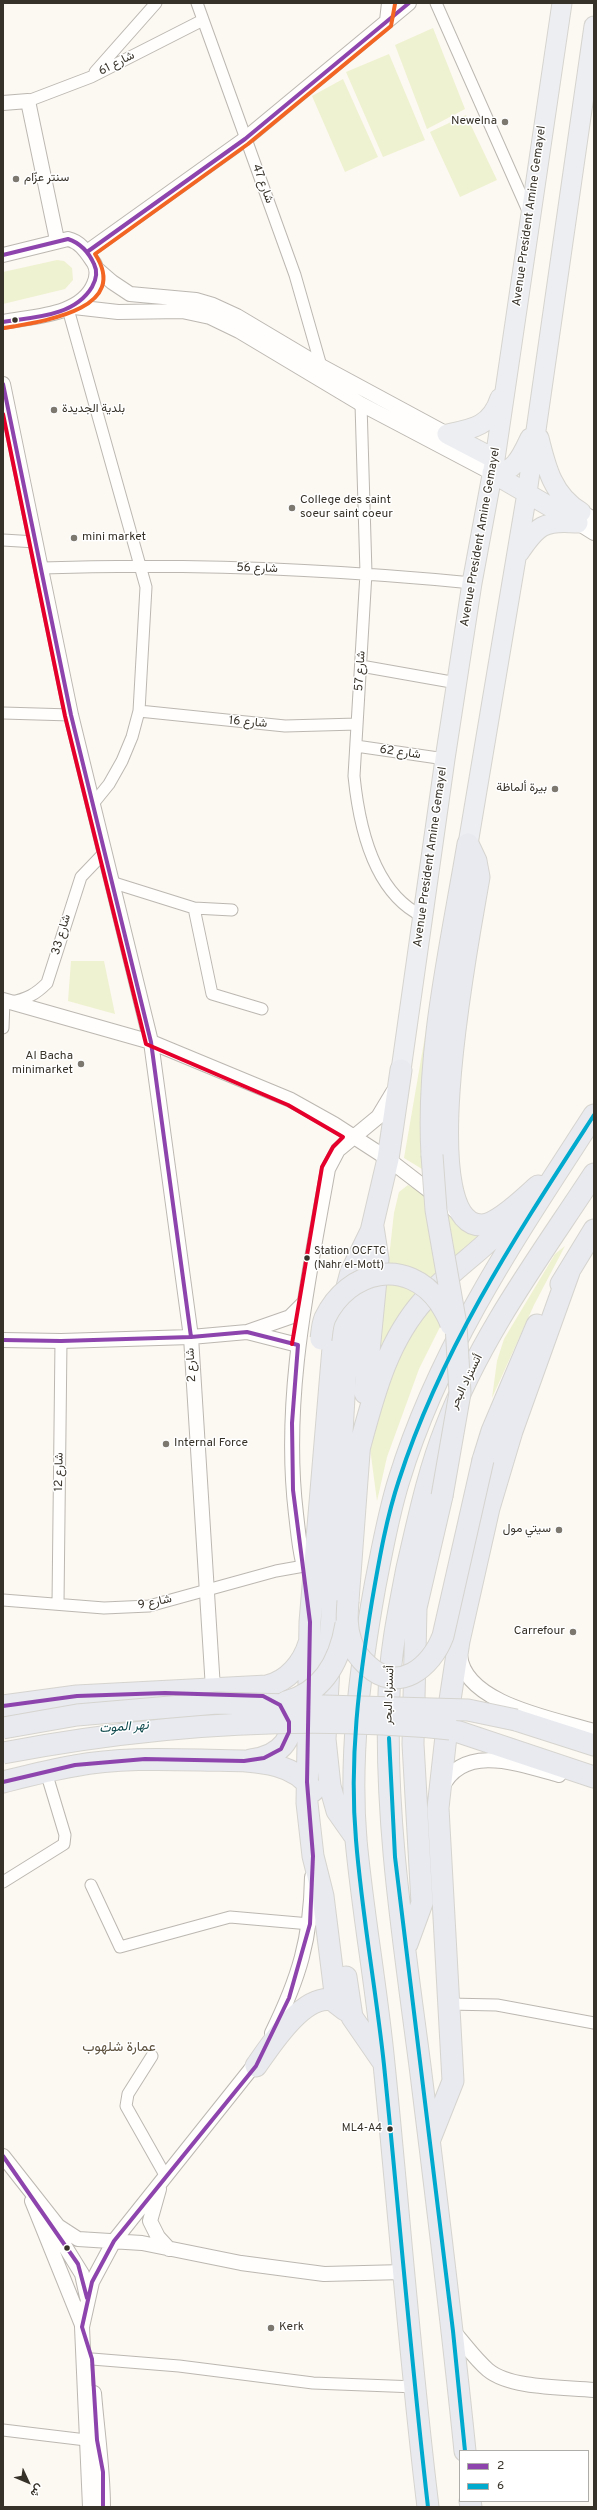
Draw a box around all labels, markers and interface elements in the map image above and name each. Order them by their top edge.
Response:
street label: شارع 61 [97,49,137,79]
place label: Newelna [451,115,497,129]
marker: Newelna [500,117,510,127]
street label: Avenue President Amine Gemayel [510,125,550,307]
street label: شارع 47 [248,162,276,206]
place label: سنتر عزّام [24,172,69,186]
marker: سنتر عزّام [11,174,21,184]
unlabelled marker [10,315,20,325]
place label: بلدية الجديدة [62,403,125,417]
marker: بلدية الجديدة [49,405,59,415]
street label: Avenue President Amine Gemayel [458,446,504,628]
place label: College des saint soeur saint coeur [300,494,393,522]
marker: College des saint soeur saint coeur [287,503,297,513]
place label: mini market [82,531,146,545]
marker: mini market [69,533,79,543]
street label: شارع 56 [236,561,278,577]
street label: شارع 57 [352,650,370,692]
street label: شارع 16 [228,714,268,732]
street label: شارع 62 [378,743,422,763]
street label: Avenue President Amine Gemayel [411,766,451,948]
place label: بيرة ألماظة [496,782,547,796]
marker: بيرة ألماظة [550,784,560,794]
street label: شارع 33 [49,913,75,957]
place label: Al Bacha minimarket [12,1050,73,1078]
marker: Al Bacha minimarket [76,1059,86,1069]
place label: Station OCFTC (Nahr el-Mott) [314,1245,386,1271]
marker: Station OCFTC (Nahr el-Mott) [302,1253,312,1263]
street label: شارع 2 [184,1347,200,1383]
street label: أتستراد البحر [448,1352,486,1412]
place label: Internal Force [174,1437,248,1451]
marker: Internal Force [161,1439,171,1449]
street label: شارع 12 [52,1452,68,1492]
place label: سيتي مول [503,1523,551,1537]
marker: سيتي مول [554,1525,564,1535]
street label: شارع 9 [137,1592,173,1614]
place label: Carrefour [514,1625,565,1639]
marker: Carrefour [568,1627,578,1637]
street label: أتستراد البحر [382,1665,398,1725]
water label: نهر الموت [99,1718,149,1738]
district label: عمارة شلهوب [82,2040,156,2056]
place label: ML4-A4 [342,2122,382,2136]
marker: ML4-A4 [385,2124,395,2134]
unlabelled marker [62,2243,72,2253]
place label: Kerk [279,2321,304,2335]
marker: Kerk [266,2323,276,2333]
legend [459,2450,589,2502]
text: 2 [497,2458,504,2474]
north arrow [8,2462,48,2502]
text: 6 [497,2478,504,2494]
text: ش [27,2481,46,2500]

